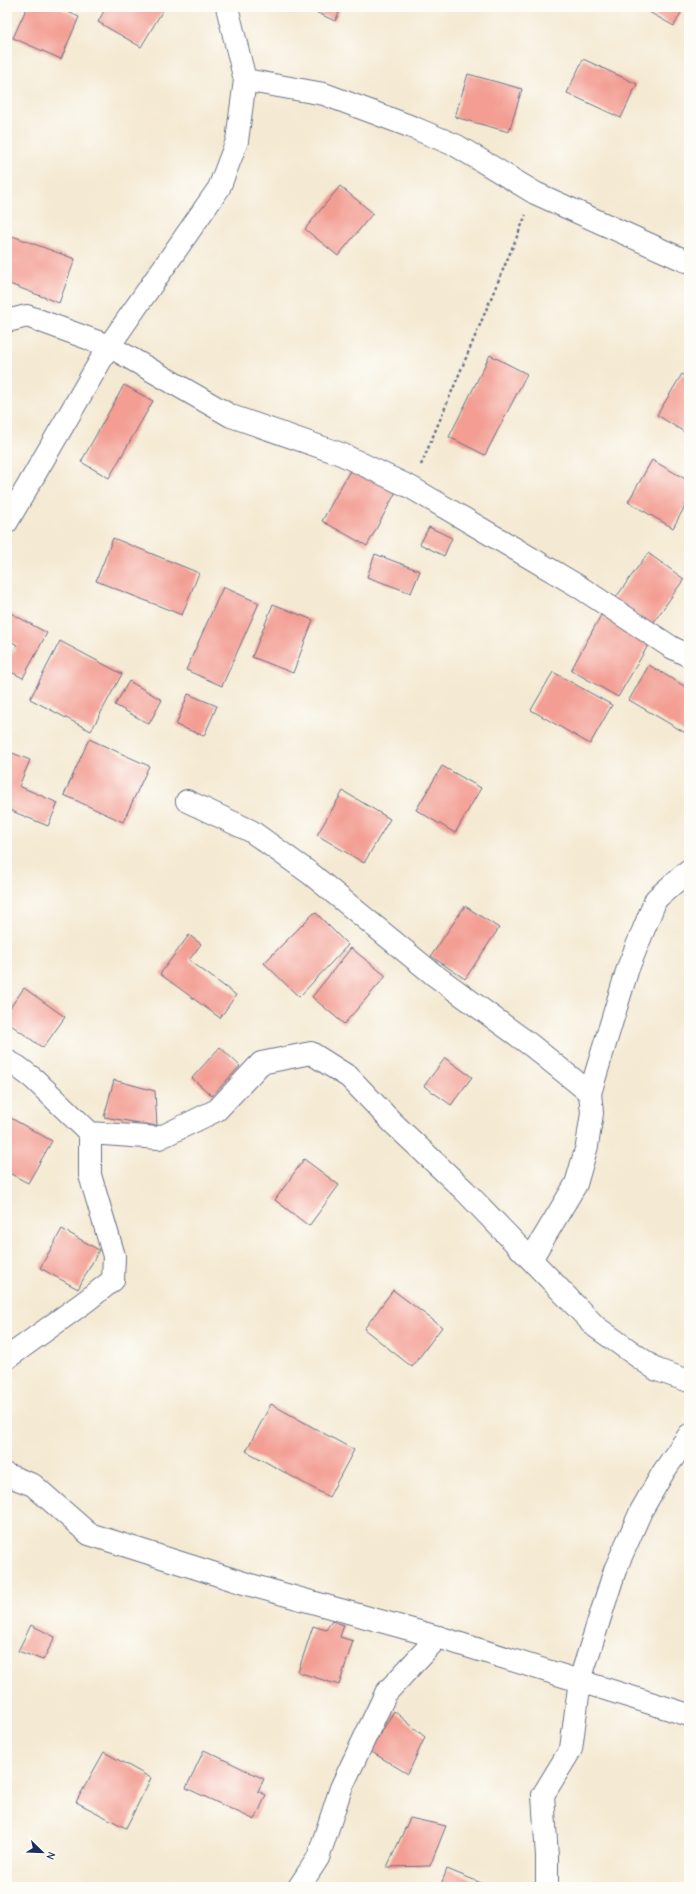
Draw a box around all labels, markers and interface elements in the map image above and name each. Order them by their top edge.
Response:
north arrow [22,1832,62,1872]
text: N [43,1850,58,1862]

